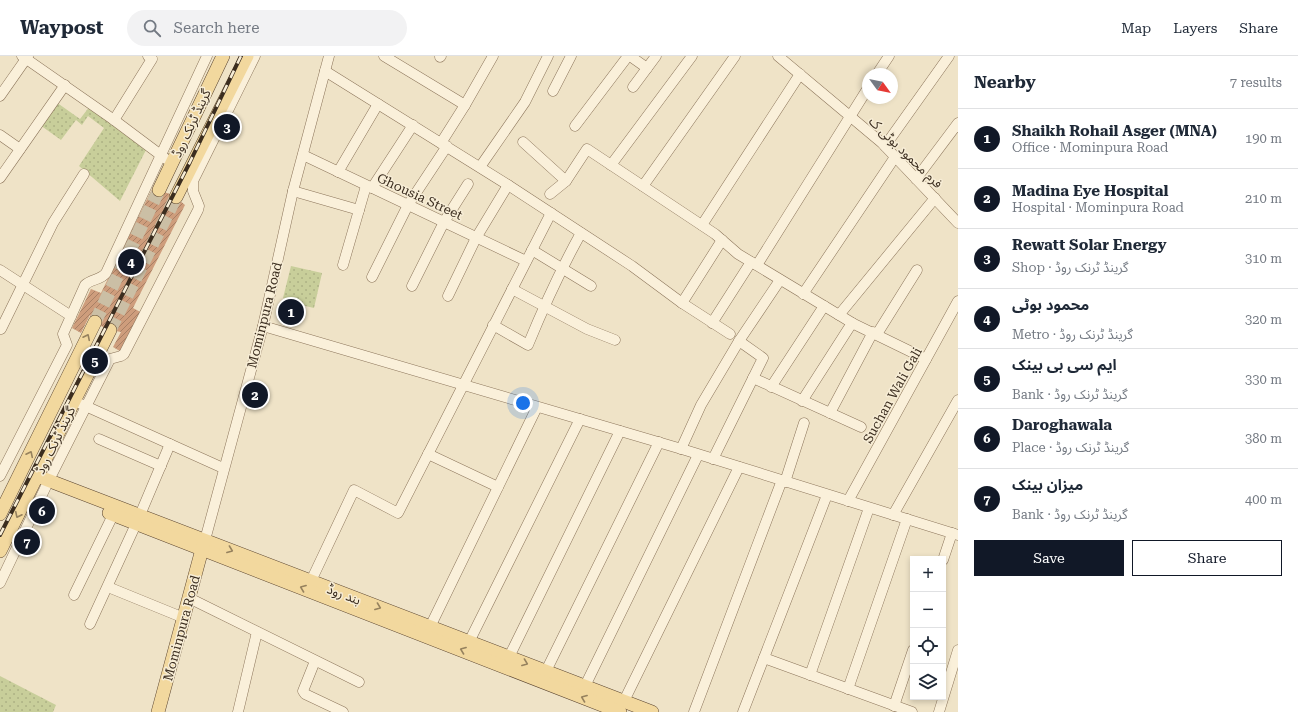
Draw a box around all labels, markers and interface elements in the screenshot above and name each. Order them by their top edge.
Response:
search box [127,10,407,46]
text: Waypost [20,16,103,39]
icon: search [141,17,163,39]
text: Search here [173,19,259,37]
text: Map [1121,20,1151,36]
text: Layers [1173,20,1217,36]
text: Share [1239,20,1278,36]
north arrow [862,68,898,104]
text: Nearby [974,72,1036,92]
text: 7 results [1230,75,1282,90]
street label: گرینڈ ٹرنک روڈ [169,86,214,160]
pin: 3 [214,112,240,142]
street label: فرم محمود بوٹی ک [865,114,946,193]
text: Shaikh Rohail Asger (MNA) [1012,122,1217,140]
text: 1 [983,131,991,146]
text: 190 m [1245,131,1282,146]
text: Office · Mominpura Road [1012,140,1168,155]
street label: Ghousia Street [375,170,465,223]
text: Madina Eye Hospital [1012,182,1168,200]
text: 2 [983,191,991,206]
text: 210 m [1245,191,1282,206]
text: Hospital · Mominpura Road [1012,200,1184,215]
text: Rewatt Solar Energy [1012,236,1167,254]
pin: 4 [118,247,144,277]
text: 3 [983,251,991,266]
text: 310 m [1245,251,1282,266]
street label: Mominpura Road [244,260,285,370]
text: Shop · گرینڈ ٹرنک روڈ [1012,260,1128,275]
text: محمود بوٹی [1012,296,1089,314]
pin: 1 [278,297,304,327]
text: 4 [983,312,991,327]
text: 320 m [1245,312,1282,327]
text: Metro · گرینڈ ٹرنک روڈ [1012,327,1133,342]
one-way arrow [83,334,90,342]
street label: Suchan Wali Gali [860,345,925,446]
pin: 5 [82,346,108,376]
text: ایم سی بی بینک [1012,356,1117,374]
text: 5 [983,372,991,387]
text: 330 m [1245,372,1282,387]
pin: 2 [242,380,268,410]
text: Bank · گرینڈ ٹرنک روڈ [1012,387,1128,402]
your location [513,393,533,413]
street label: گرینڈ ٹرنک روڈ [33,403,79,477]
text: Daroghawala [1012,416,1112,434]
text: 6 [983,431,991,446]
text: 380 m [1245,431,1282,446]
text: Place · گرینڈ ٹرنک روڈ [1012,440,1129,455]
one-way arrow [25,451,33,458]
text: میزان بینک [1012,476,1083,494]
text: 7 [983,492,991,507]
text: 400 m [1245,492,1282,507]
pin: 6 [29,496,55,526]
text: Bank · گرینڈ ٹرنک روڈ [1012,507,1128,522]
one-way arrow [15,511,23,518]
pin: 7 [14,527,40,557]
button: Save [974,540,1124,576]
button: Share [1132,540,1282,576]
one-way arrow [226,545,234,553]
map controls [910,556,946,700]
button: + [910,556,946,592]
street label: Mominpura Road [160,573,203,683]
street label: بند روڈ [325,581,363,608]
one-way arrow [299,585,306,593]
button: − [910,592,946,628]
one-way arrow [374,602,381,610]
button: locate [910,628,946,664]
one-way arrow [459,647,466,655]
one-way arrow [522,659,529,667]
button: layers [910,664,946,700]
one-way arrow [581,694,588,702]

